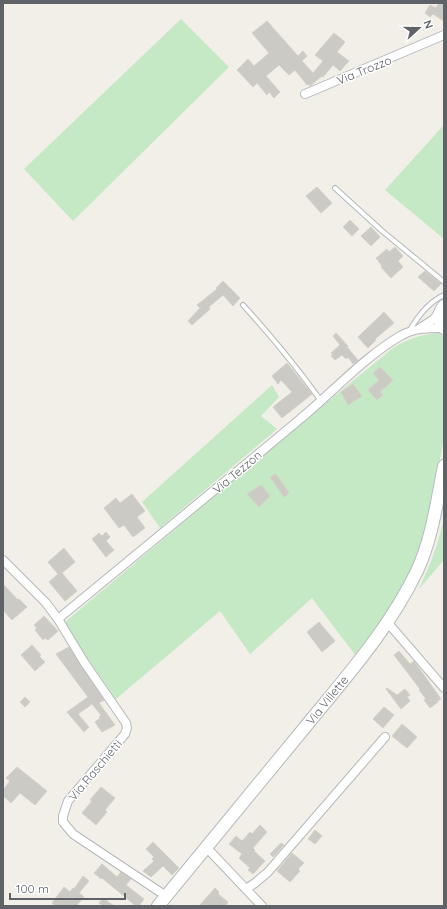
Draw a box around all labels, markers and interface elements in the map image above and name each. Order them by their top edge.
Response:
north arrow [399,8,439,48]
text: N [420,18,436,31]
street label: Via Trozzo [334,52,394,88]
street label: Via Tezzon [209,447,265,497]
street label: Via Villette [303,672,351,728]
street label: Via Raschietti [65,736,125,804]
scale bar [10,875,125,901]
text: 100 m [16,881,49,896]

